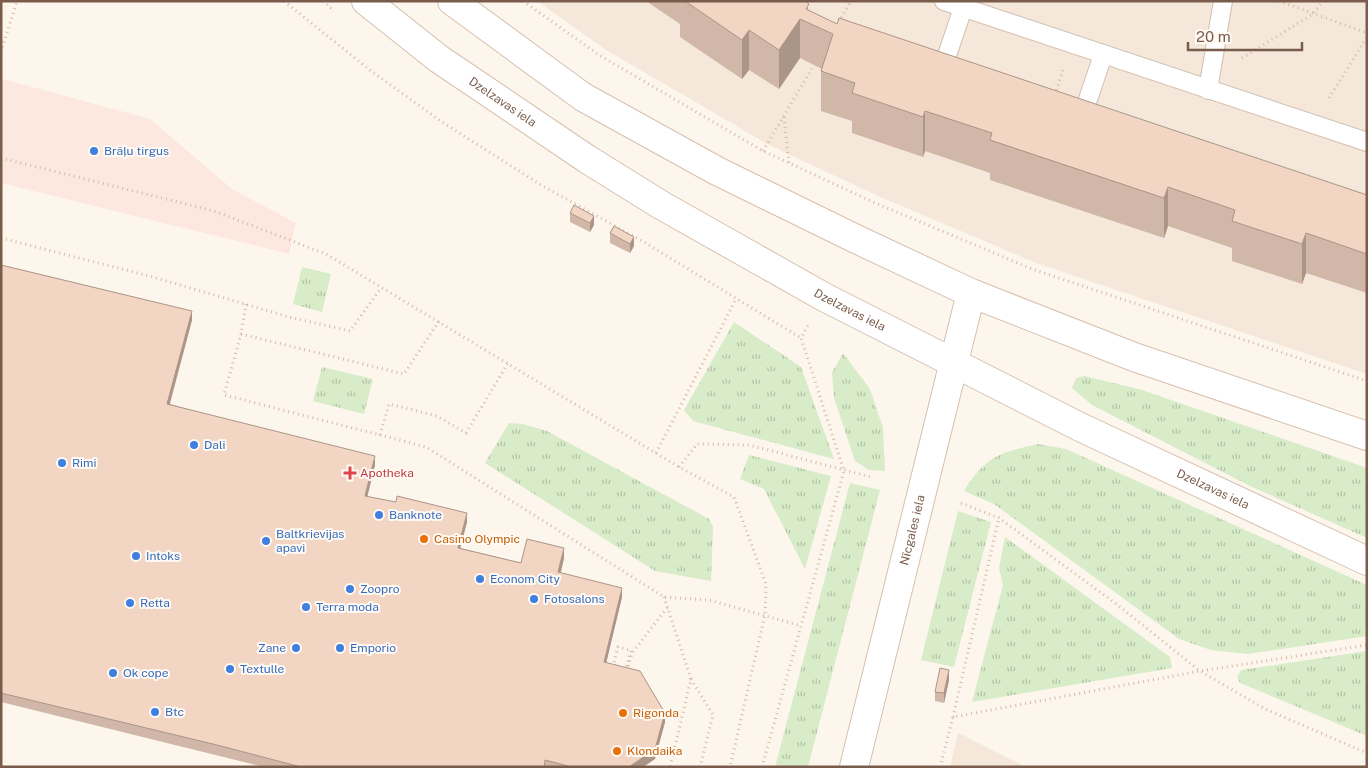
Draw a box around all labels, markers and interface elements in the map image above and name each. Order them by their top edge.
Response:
scale bar [1188,20,1302,52]
text: 20 m [1196,28,1231,45]
street label: Dzelzavas iela [466,74,539,130]
place label: Brāļu tirgus [104,144,169,158]
marker: Brāļu tirgus [88,145,100,157]
street label: Dzelzavas iela [812,286,888,334]
place label: Dali [204,438,226,452]
marker: Dali [188,439,200,451]
place label: Rimi [72,456,96,470]
marker: Rimi [56,457,68,469]
place label: Apotheka [360,466,414,480]
street label: Dzelzavas iela [1175,466,1251,512]
marker: Apotheka [344,467,356,479]
street label: Nīcgales iela [897,493,928,567]
place label: Banknote [389,508,442,522]
marker: Banknote [373,509,385,521]
place label: Baltkrievijas apavi [276,527,344,555]
place label: Casino Olympic [434,532,520,546]
marker: Casino Olympic [418,533,430,545]
marker: Baltkrievijas apavi [260,535,272,547]
place label: Intoks [146,549,180,563]
marker: Intoks [130,550,142,562]
place label: Econom City [490,572,561,586]
marker: Econom City [474,573,486,585]
place label: Zoopro [360,582,400,596]
marker: Zoopro [344,583,356,595]
place label: Fotosalons [544,592,605,606]
marker: Fotosalons [528,593,540,605]
place label: Retta [140,596,170,610]
marker: Retta [124,597,136,609]
place label: Terra moda [316,600,379,614]
marker: Terra moda [300,601,312,613]
place label: Zane [258,641,286,655]
place label: Emporio [350,641,396,655]
marker: Zane [290,642,302,654]
marker: Emporio [334,642,346,654]
place label: Textulle [240,662,285,676]
marker: Textulle [224,663,236,675]
place label: Ok cope [123,666,169,680]
marker: Ok cope [107,667,119,679]
place label: Btc [165,705,184,719]
marker: Btc [149,706,161,718]
place label: Rigonda [633,706,679,720]
marker: Rigonda [617,707,629,719]
place label: Klondaika [627,744,682,758]
marker: Klondaika [611,745,623,757]

